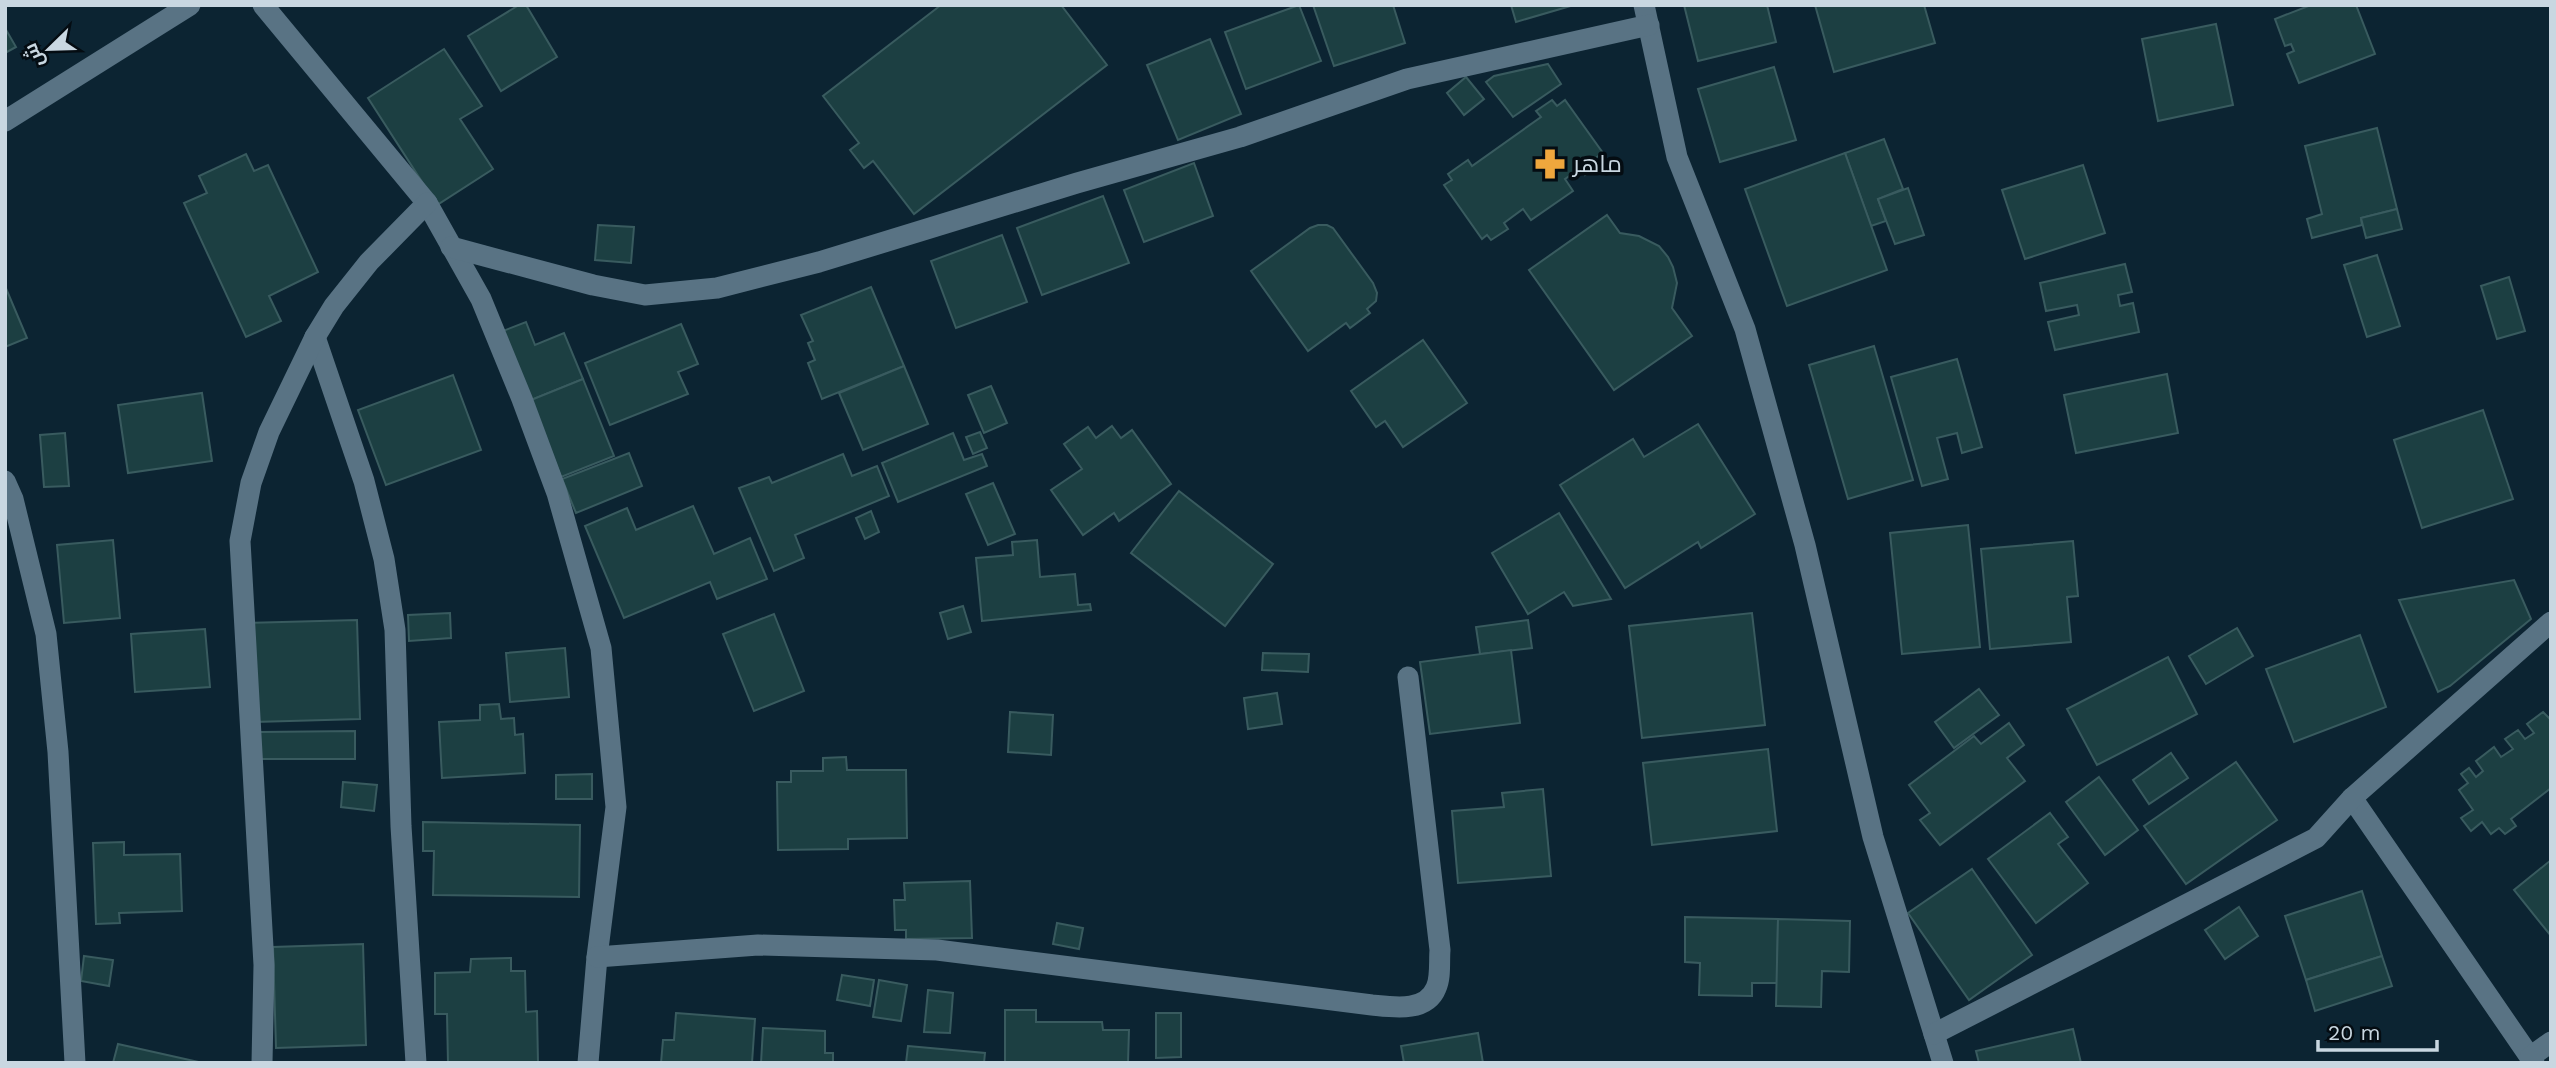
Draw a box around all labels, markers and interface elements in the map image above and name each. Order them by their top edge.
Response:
north arrow [14,14,84,84]
text: ش [18,40,49,71]
pharmacy icon: ماهر [1533,147,1567,181]
place label: ماهر [1571,150,1622,178]
scale bar [2318,1009,2437,1052]
text: 20 m [2328,1020,2380,1045]

